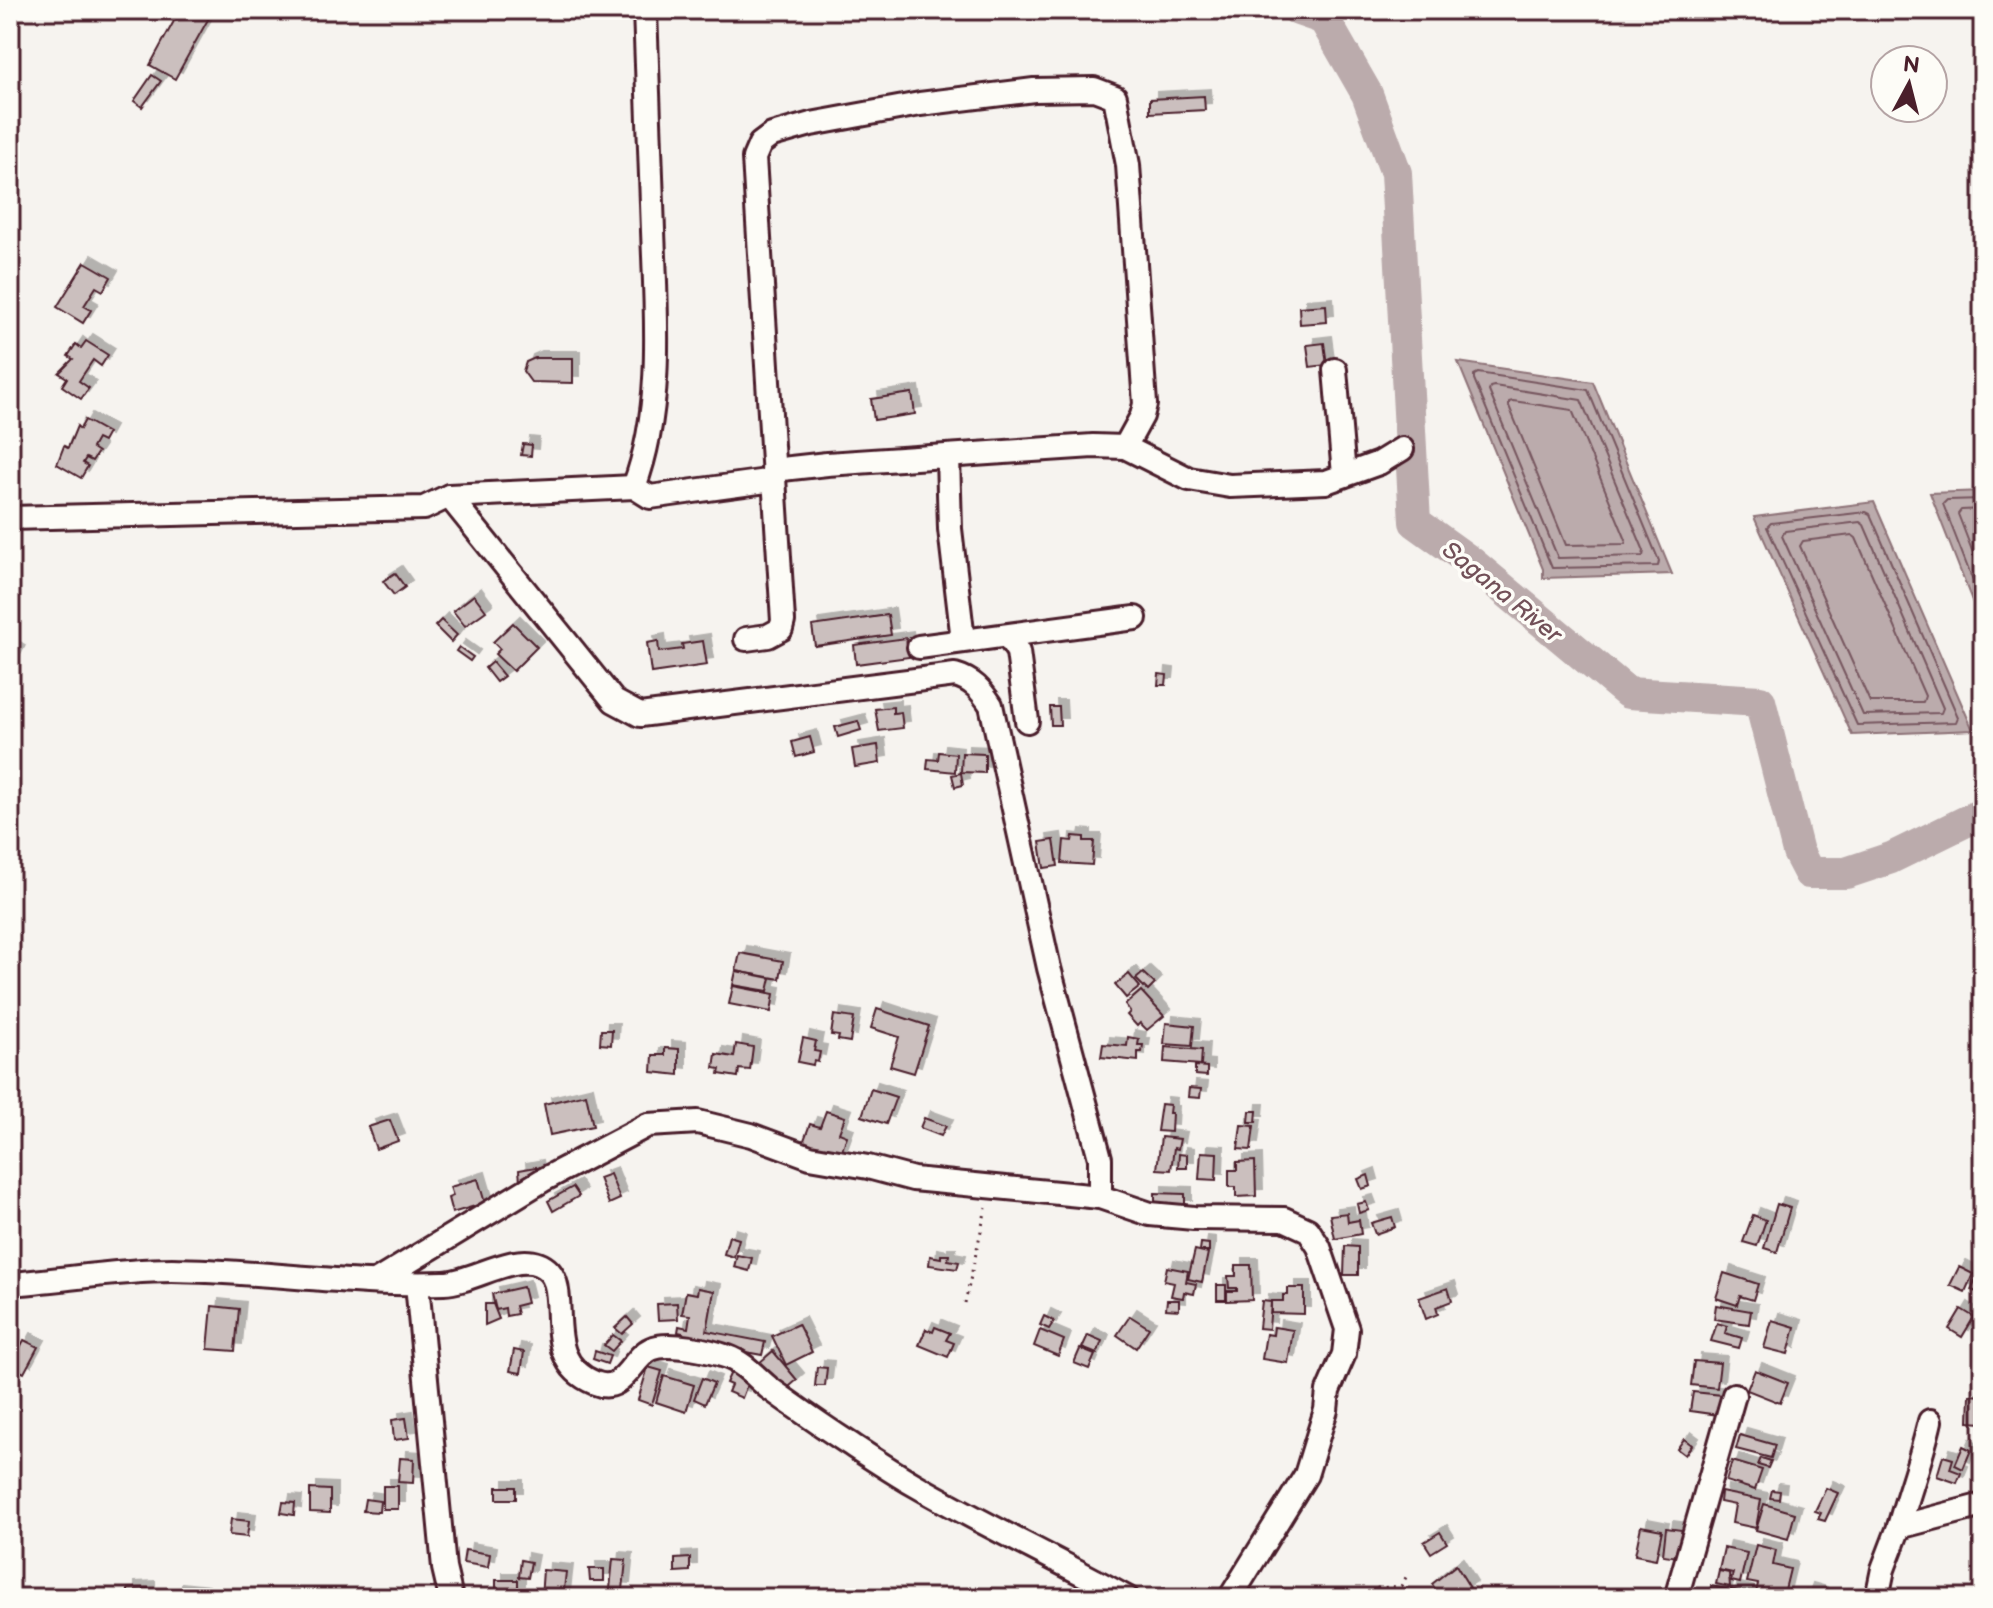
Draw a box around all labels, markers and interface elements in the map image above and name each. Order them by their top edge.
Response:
north arrow [1869,44,1949,124]
text: N [1901,51,1921,80]
water label: Sagana River [1436,535,1569,651]

